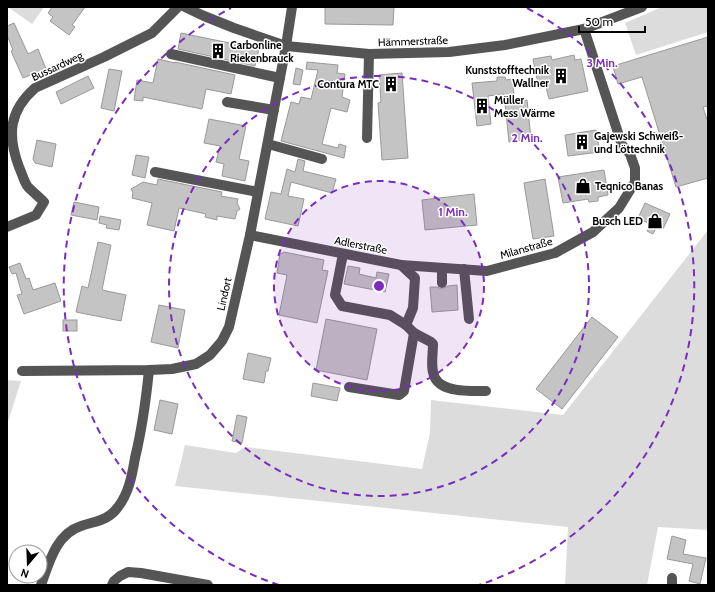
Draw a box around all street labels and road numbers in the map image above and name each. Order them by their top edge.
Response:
street label: Hämmerstraße [378,33,449,49]
street label: Bussardweg [29,48,85,84]
street label: Adlerstraße [334,233,389,257]
street label: Milanstraße [498,234,554,262]
street label: Lindort [213,276,235,312]

